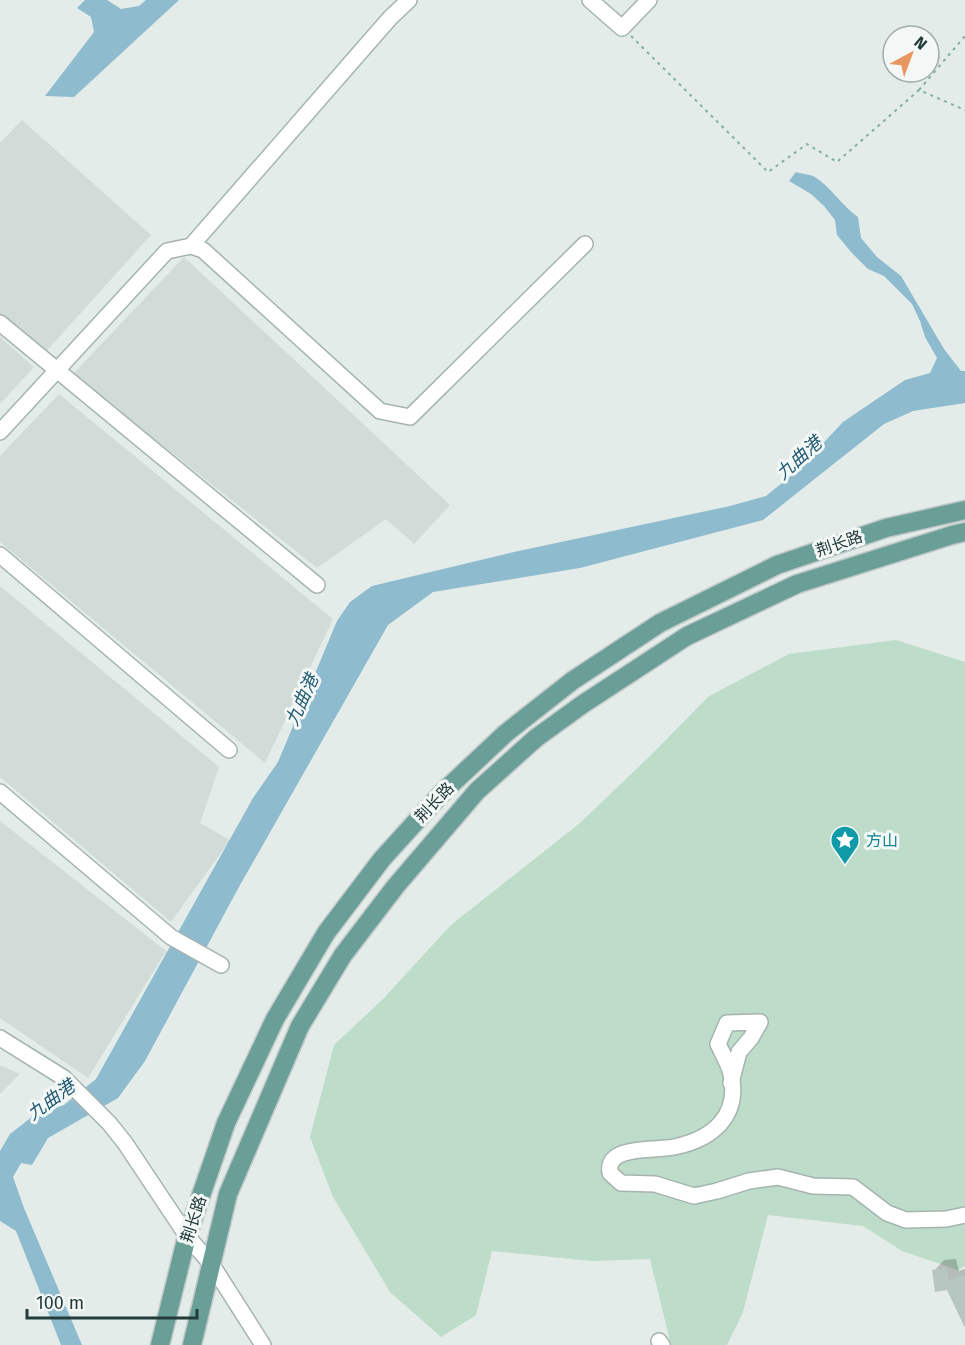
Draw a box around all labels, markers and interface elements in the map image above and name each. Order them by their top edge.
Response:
north arrow [881,24,941,84]
text: N [910,32,931,54]
water label: 九曲港 [772,430,829,484]
street label: 荆长路 [813,527,865,560]
water label: 九曲港 [281,668,324,729]
street label: 荆长路 [411,778,458,826]
place icon: 方山 [829,824,861,866]
place label: 方山 [866,831,898,850]
water label: 九曲港 [23,1073,82,1125]
street label: 荆长路 [177,1193,210,1245]
scale bar [27,1282,196,1320]
text: 100 m [36,1292,84,1314]

